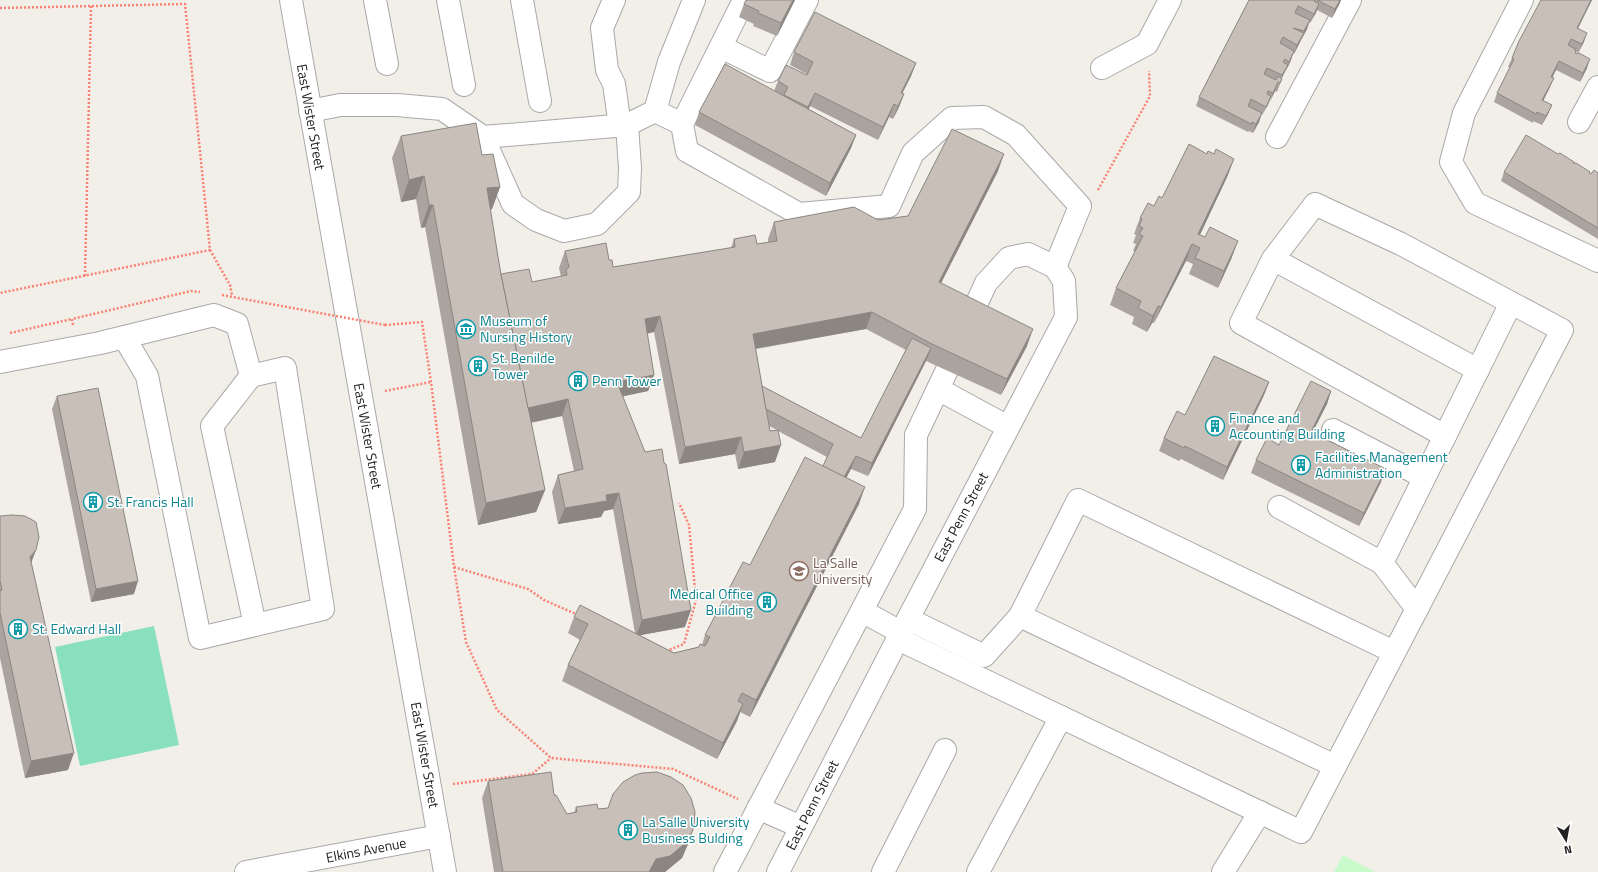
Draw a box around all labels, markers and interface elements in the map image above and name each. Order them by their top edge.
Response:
street label: East Wister Street [292,62,331,172]
place label: Museum of Nursing History [480,310,572,347]
museum icon: Museum of Nursing History [455,318,477,340]
place label: St. Benilde Tower [492,347,554,384]
building icon: St. Benilde Tower [467,355,489,377]
building icon: Penn Tower [567,370,589,392]
place label: Penn Tower [592,370,662,391]
street label: East Wister Street [349,381,388,491]
place label: Finance and Accounting Building [1229,407,1345,444]
building icon: Finance and Accounting Building [1204,415,1226,437]
place label: Facilities Management Administration [1315,446,1448,483]
building icon: Facilities Management Administration [1290,454,1312,476]
street label: East Penn Street [928,468,993,565]
building icon: St. Francis Hall [82,491,104,513]
place label: St. Francis Hall [107,491,194,512]
place label: La Salle University [813,552,873,589]
school or university icon: La Salle University [788,560,810,582]
place label: Medical Office Building [670,583,753,620]
building icon: Medical Office Building [756,591,778,613]
building icon: St. Edward Hall [7,618,29,640]
place label: St. Edward Hall [32,618,121,639]
street label: East Wister Street [406,700,445,810]
street label: East Penn Street [780,756,843,854]
place label: La Salle University Business Bulding [642,811,750,848]
building icon: La Salle University Business Bulding [617,819,639,841]
north arrow [1546,820,1586,860]
street label: Elkins Avenue [324,831,408,868]
text: N [1563,841,1573,858]

